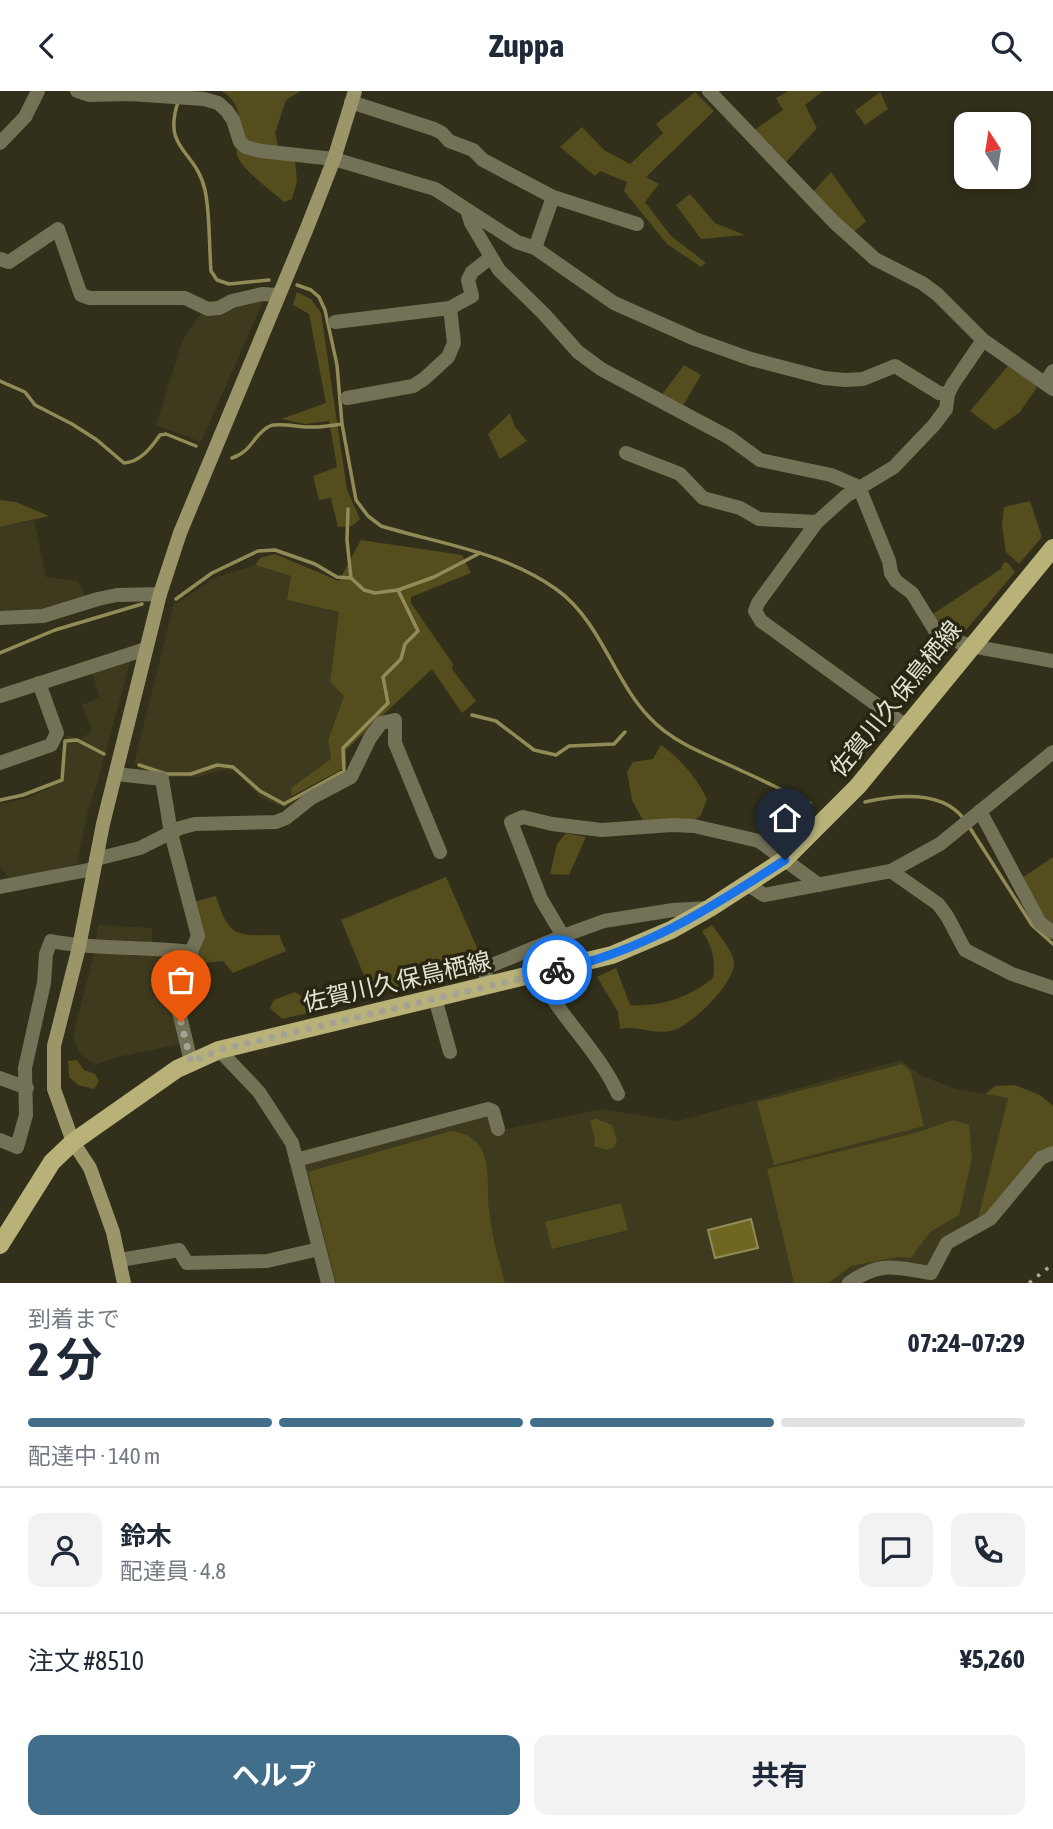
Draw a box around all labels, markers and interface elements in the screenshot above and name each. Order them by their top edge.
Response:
icon: back [28,27,66,65]
text: Zuppa [489,27,564,64]
icon: search [987,27,1025,65]
north arrow [954,112,1031,189]
map controls [954,112,1031,189]
street label: 佐賀川久保鳥栖線 [825,616,967,782]
pin [755,788,815,860]
icon: home [766,799,804,837]
courier [522,935,592,1005]
street label: 佐賀川久保鳥栖線 [300,947,493,1016]
pin [151,950,211,1022]
icon: bike [538,951,576,989]
icon: bag [162,961,200,999]
text: 到着まで [28,1306,120,1332]
text: 07:24–07:29 [908,1328,1025,1358]
text: 2 分 [28,1333,102,1386]
text: 配達中 · 140 m [28,1443,160,1469]
button: person [28,1513,102,1587]
button: chat [859,1513,933,1587]
button: phone [951,1513,1025,1587]
text: 鈴木 [120,1521,172,1551]
text: 配達員 · 4.8 [120,1558,226,1584]
text: ¥5,260 [960,1644,1025,1674]
text: 注文 #8510 [28,1646,144,1676]
button: ヘルプ [28,1735,520,1815]
button: 共有 [534,1735,1025,1815]

